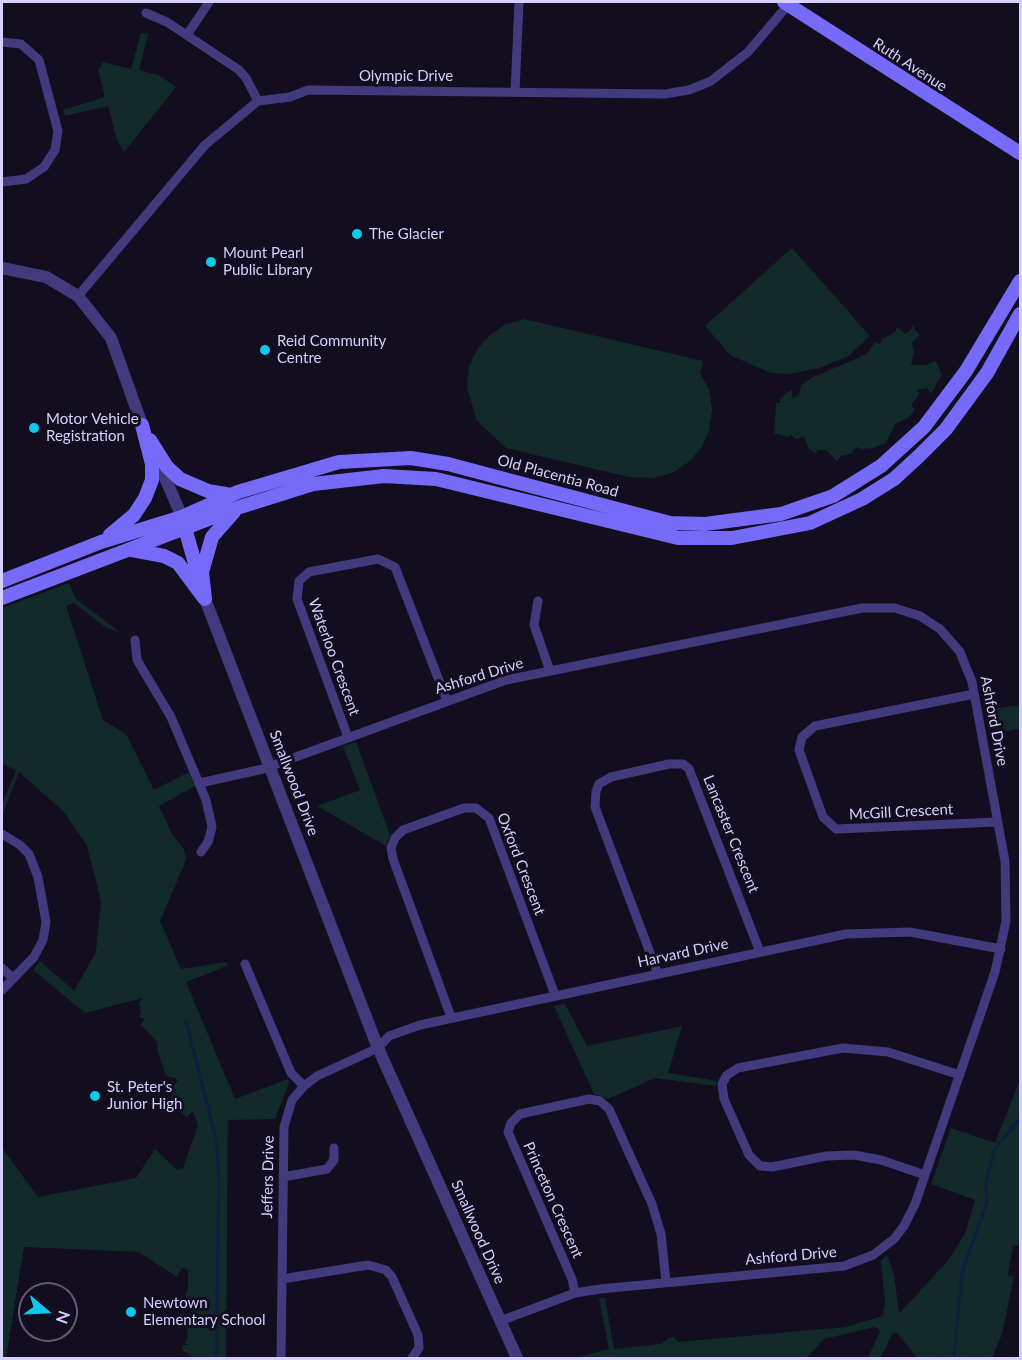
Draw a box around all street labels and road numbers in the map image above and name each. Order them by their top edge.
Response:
street label: Ruth Avenue [870,34,950,96]
street label: Olympic Drive [359,67,453,85]
street label: Old Placentia Road [495,451,621,501]
street label: Waterloo Crescent [304,596,364,718]
street label: Ashford Drive [433,654,525,698]
street label: Ashford Drive [976,674,1012,768]
street label: Smallwood Drive [266,728,322,838]
street label: Lancaster Crescent [699,773,763,895]
street label: McGill Crescent [848,800,954,824]
street label: Oxford Crescent [493,810,549,918]
street label: Harvard Drive [636,935,730,971]
street label: Jeffers Drive [258,1135,278,1219]
street label: Princeton Crescent [519,1139,587,1261]
street label: Smallwood Drive [447,1177,509,1287]
street label: Ashford Drive [745,1243,837,1269]

